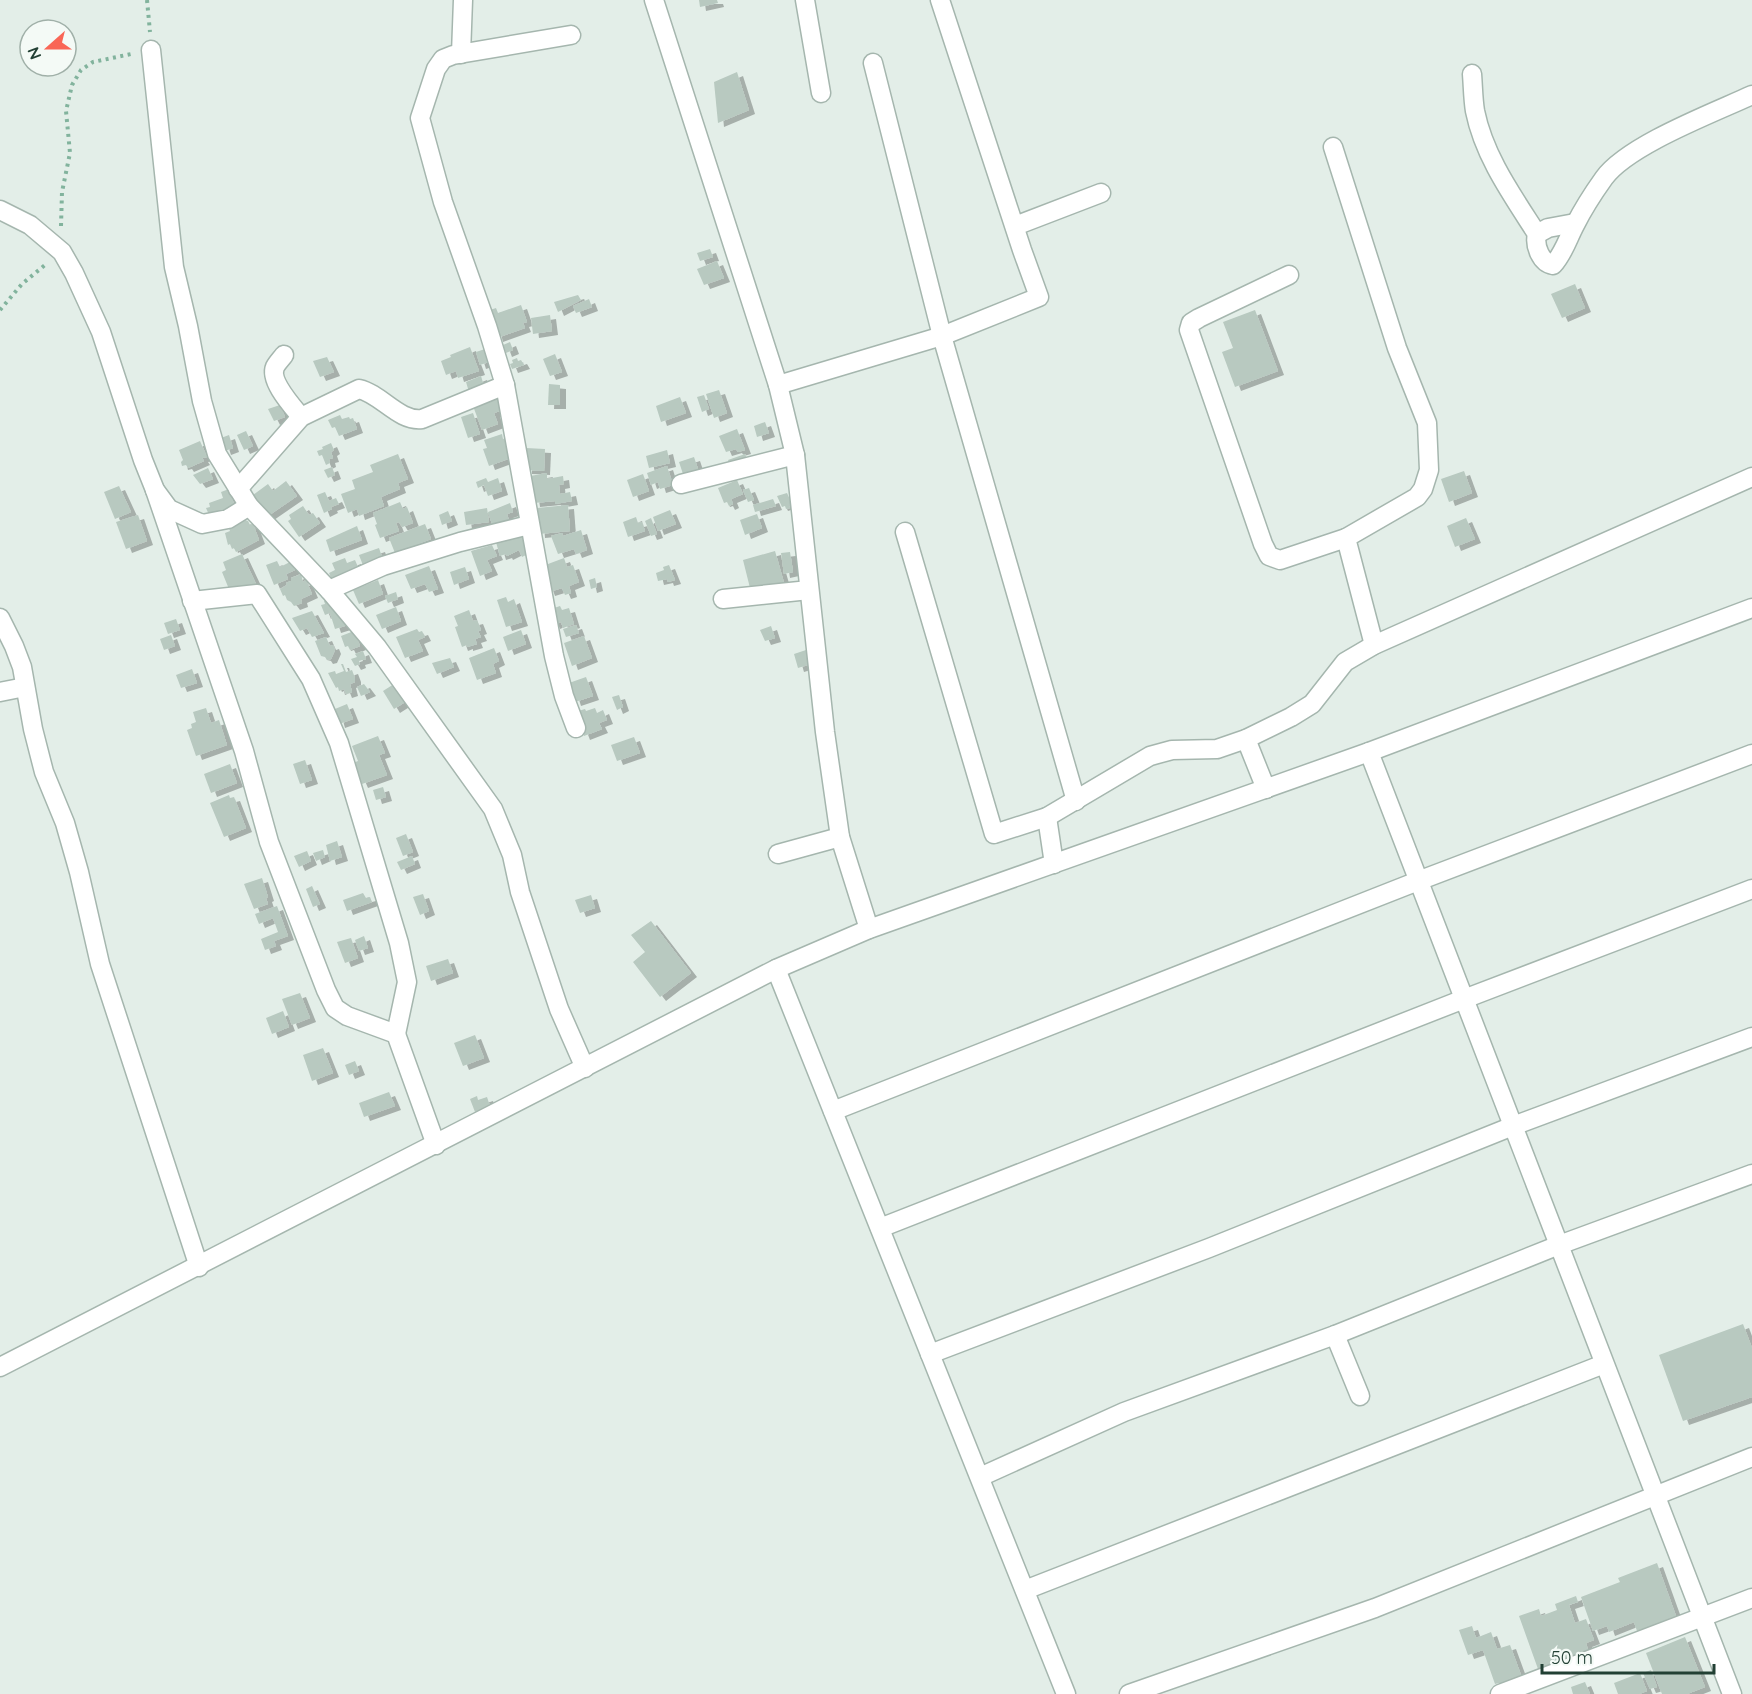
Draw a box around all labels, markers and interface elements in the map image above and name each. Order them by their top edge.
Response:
north arrow [18,18,78,78]
text: N [23,44,45,62]
scale bar [1542,1637,1714,1675]
text: 50 m [1551,1646,1593,1669]

